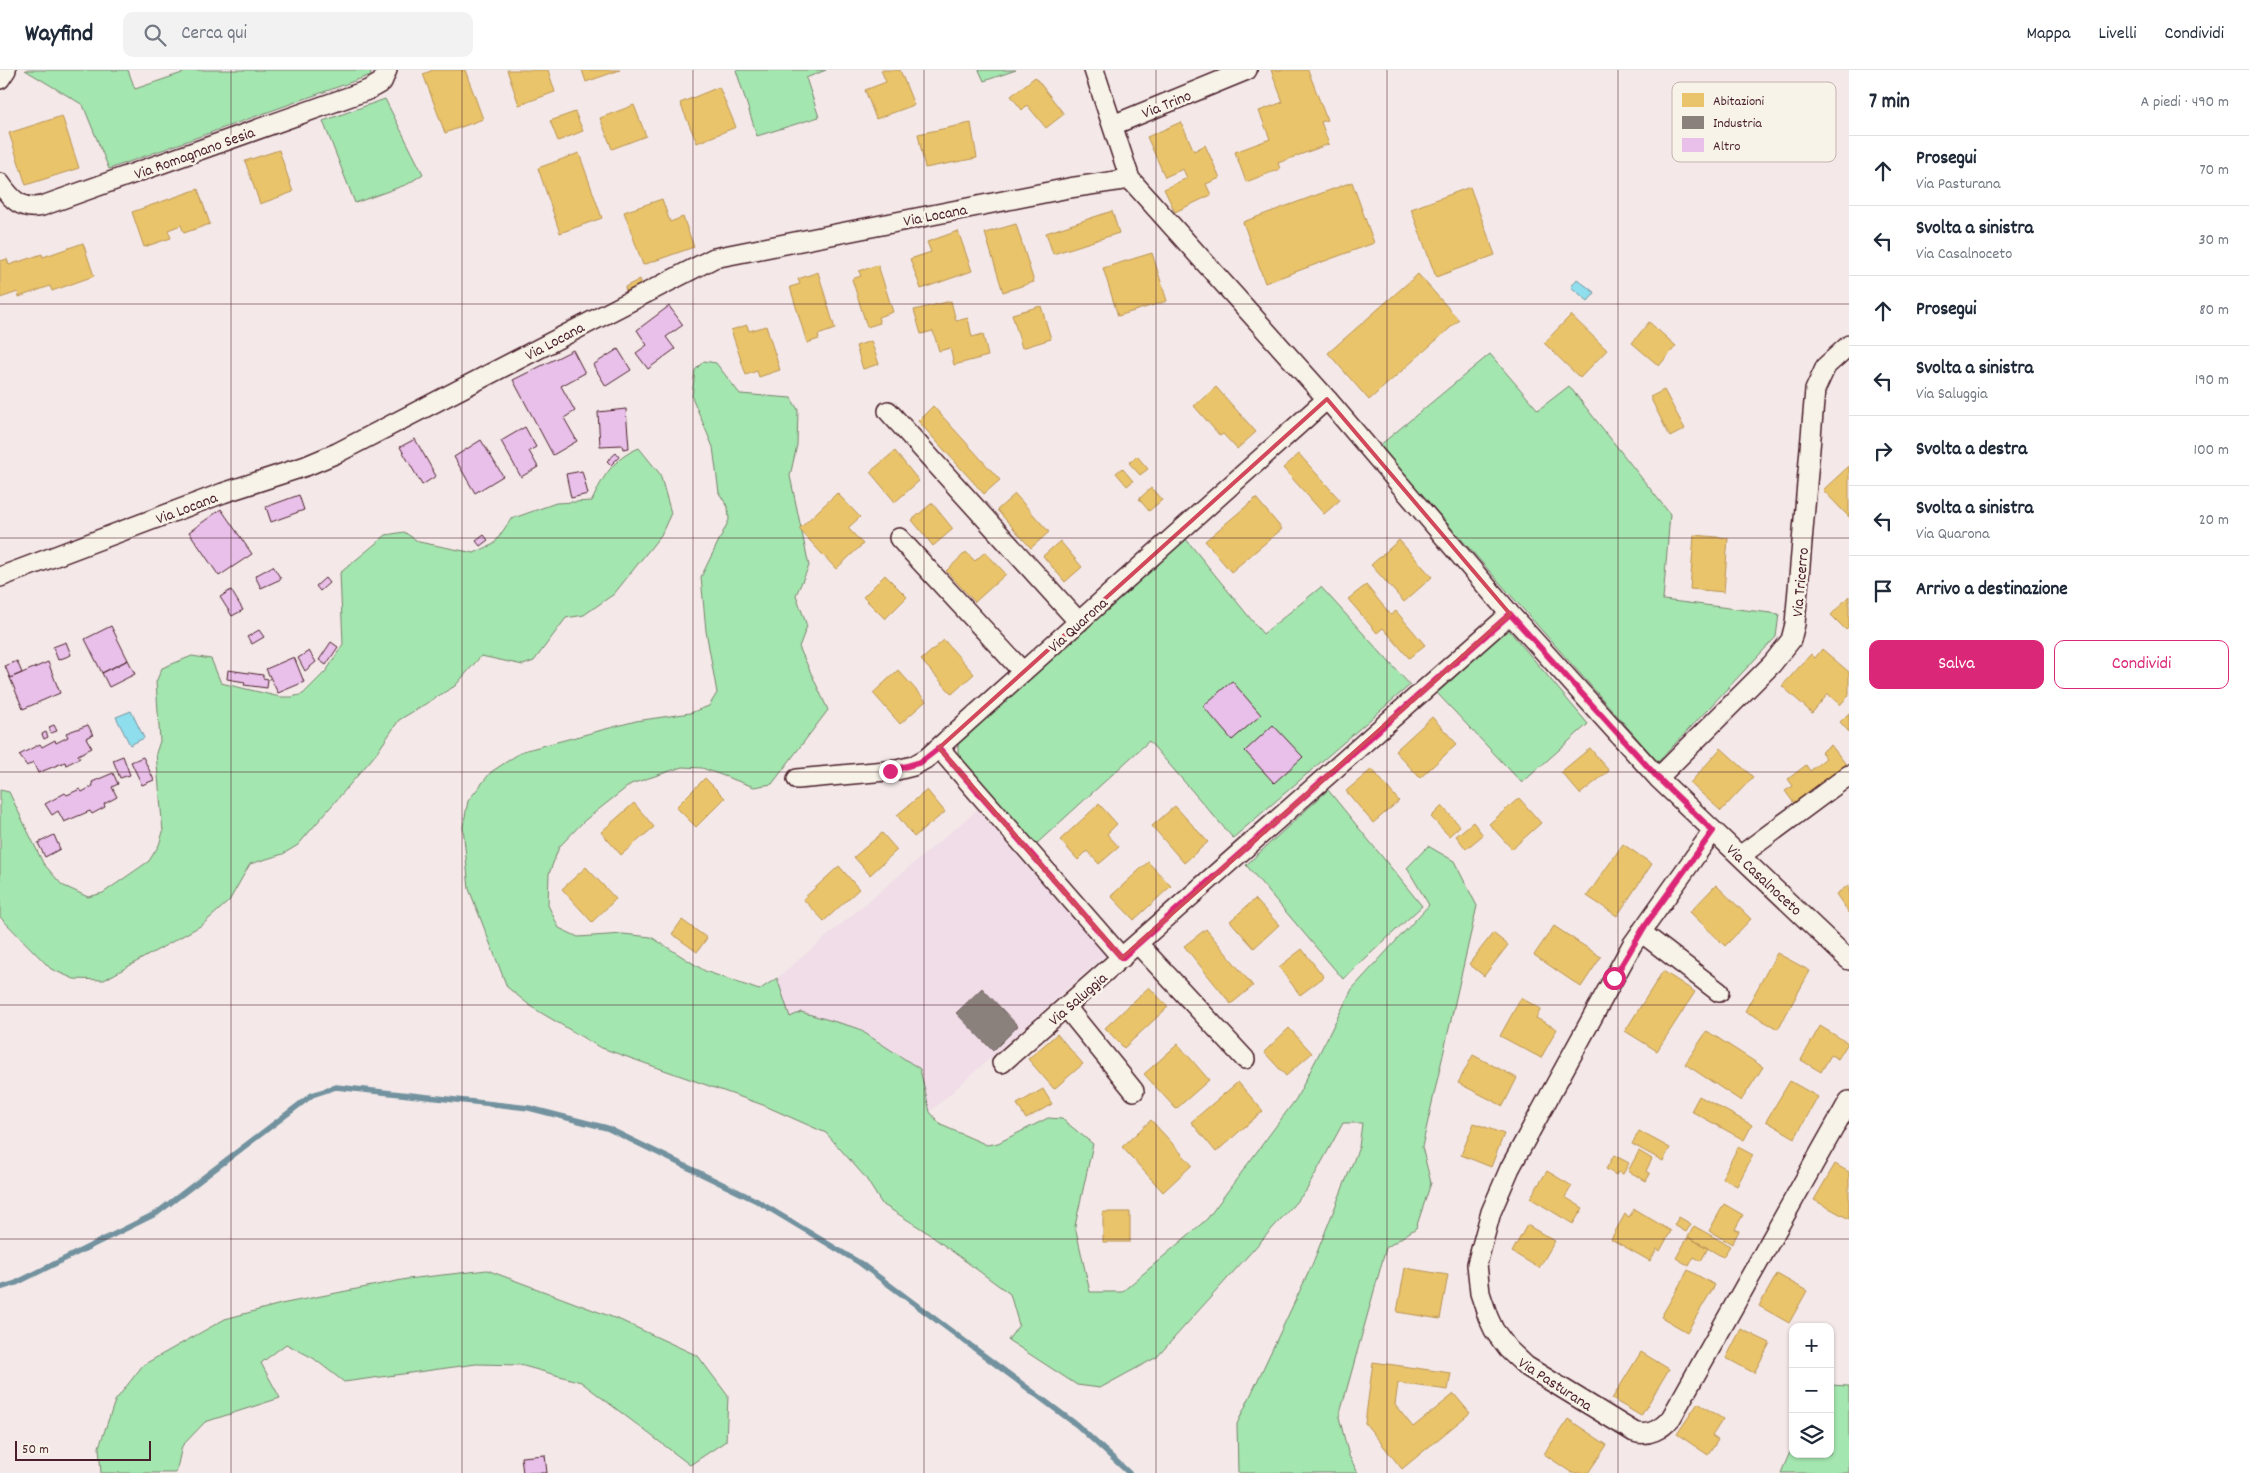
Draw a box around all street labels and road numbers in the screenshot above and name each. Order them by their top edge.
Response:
street label: Via Trino [1139,85,1195,126]
street label: Via Romagnano Sesia [131,122,259,187]
street label: Via Locana [902,199,970,234]
street label: Via Locana [521,317,589,367]
street label: Via Locana [153,487,221,532]
street label: Via Tricerro [1787,547,1816,618]
street label: Via Quarona [1044,592,1114,659]
street label: Via Casalnoceto [1720,840,1806,922]
street label: Via Saluggia [1044,967,1114,1032]
street label: Via Pasturana [1513,1352,1597,1418]

